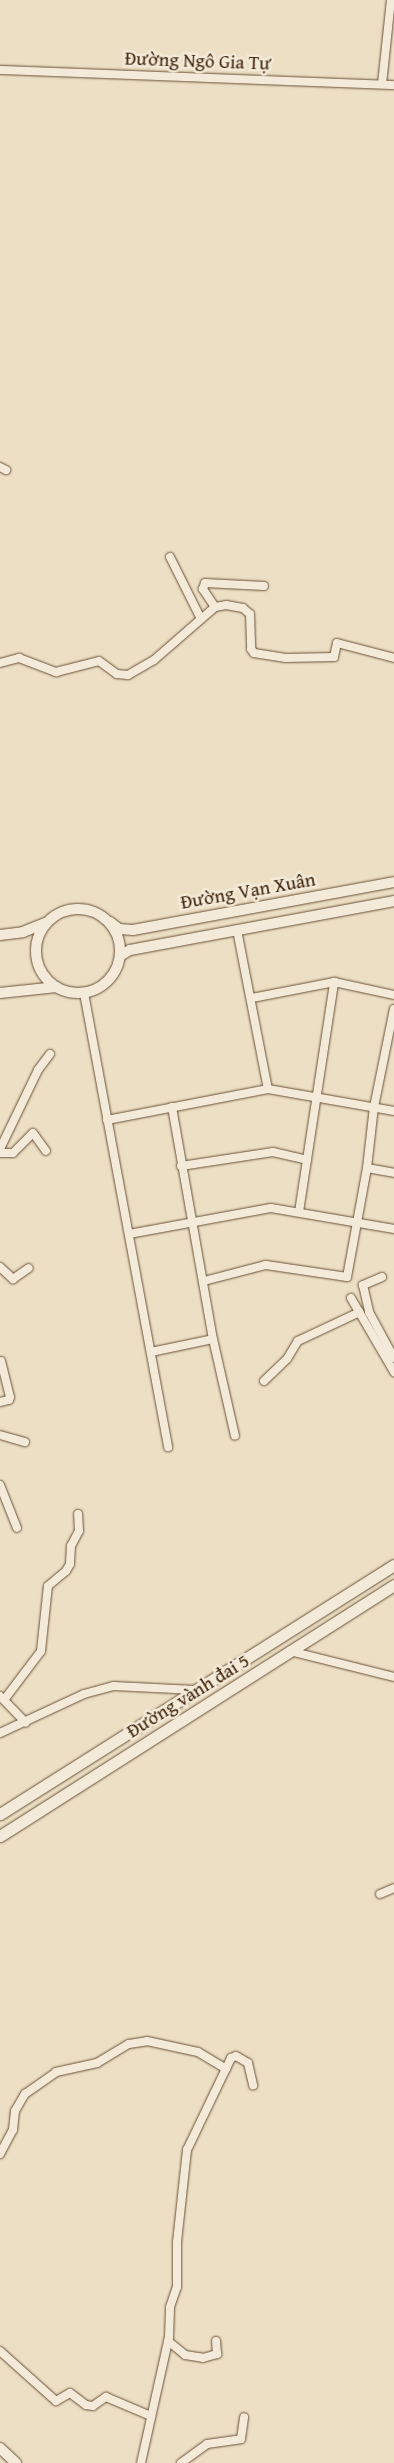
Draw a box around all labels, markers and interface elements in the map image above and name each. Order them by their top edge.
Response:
street label: Đường Ngô Gia Tự [124,47,272,75]
street label: Đường Vạn Xuân [179,868,317,914]
street label: Đường vành đai 5 [123,1649,253,1743]

